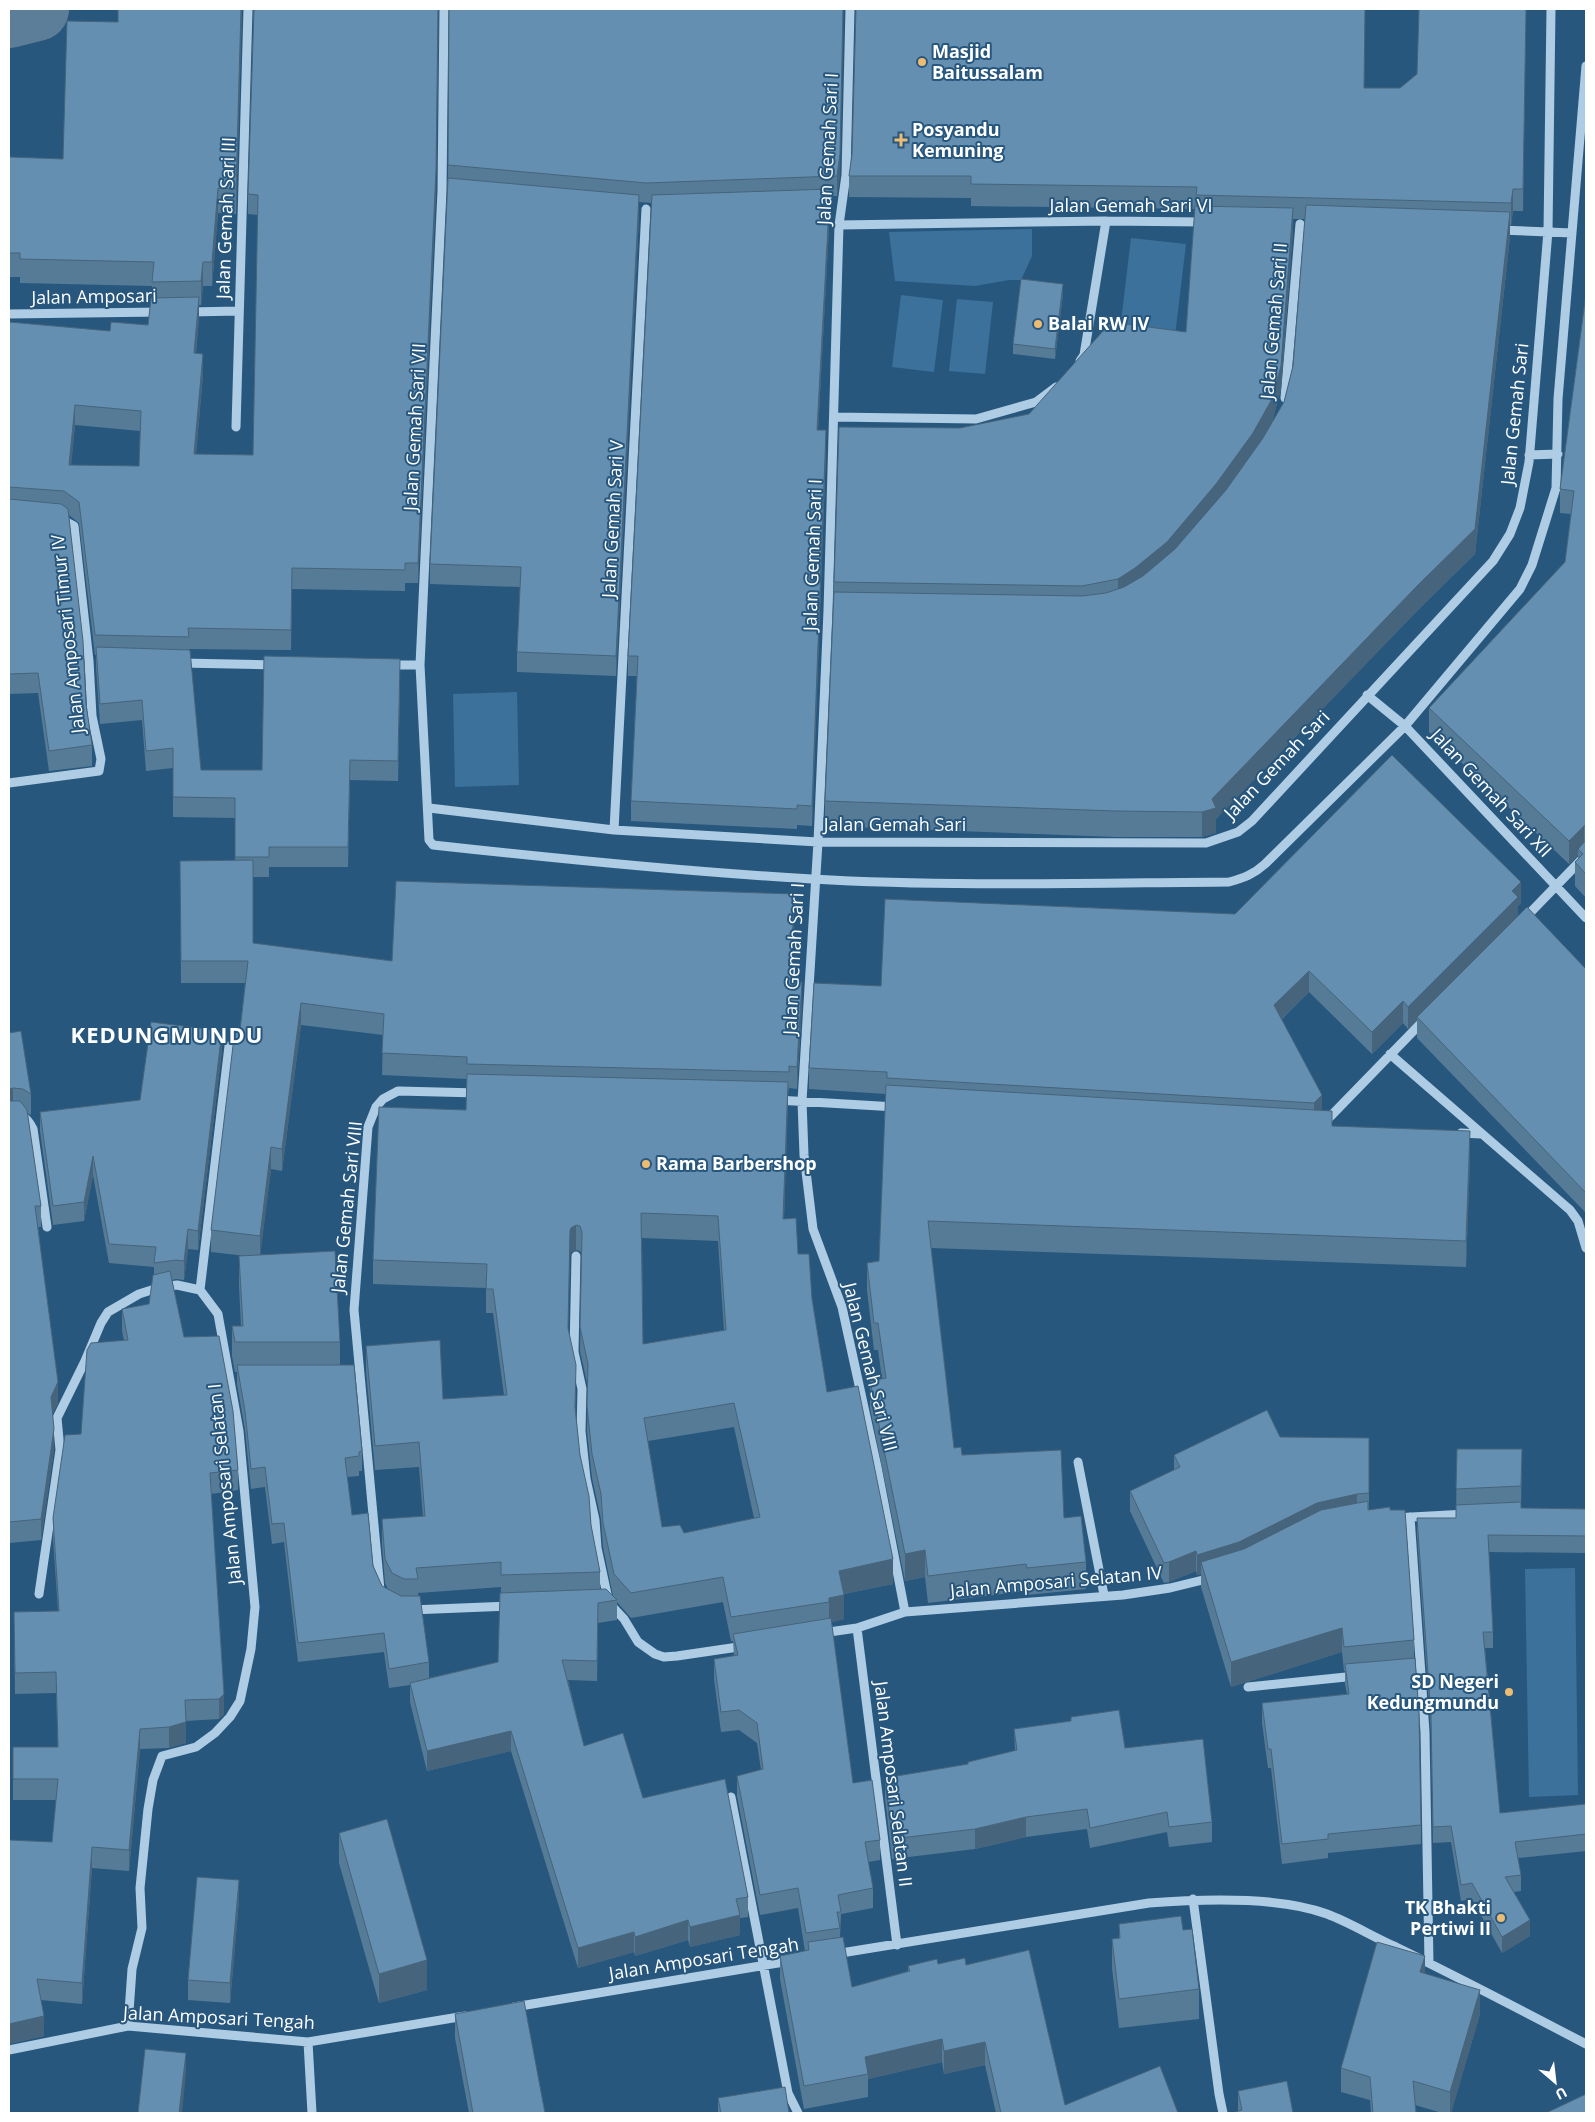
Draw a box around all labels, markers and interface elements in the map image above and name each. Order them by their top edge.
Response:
place label: Masjid Baitussalam [932,39,1043,84]
marker: Masjid Baitussalam [916,56,928,68]
street label: Jalan Gemah Sari I [811,72,843,228]
place label: Posyandu Kemuning [912,117,1003,162]
marker: Posyandu Kemuning [894,133,908,147]
street label: Jalan Gemah Sari III [210,136,240,301]
street label: Jalan Gemah Sari VI [1048,193,1212,217]
street label: Jalan Gemah Sari II [1254,242,1292,402]
street label: Jalan Amposari [29,283,157,309]
place label: Balai RW IV [1048,311,1149,335]
marker: Balai RW IV [1032,318,1044,330]
street label: Jalan Gemah Sari VII [398,342,430,513]
street label: Jalan Gemah Sari [1494,342,1533,488]
street label: Jalan Gemah Sari V [596,439,628,600]
street label: Jalan Gemah Sari I [797,479,827,633]
street label: Jalan Amposari Timur IV [45,533,90,737]
street label: Jalan Gemah Sari [1217,705,1334,825]
street label: Jalan Gemah Sari XII [1424,721,1558,862]
street label: Jalan Gemah Sari [822,812,966,836]
street label: Jalan Gemah Sari I [777,882,809,1038]
district label: KEDUNGMUNDU [71,1019,263,1049]
street label: Jalan Gemah Sari VIII [325,1120,367,1296]
place label: Rama Barbershop [656,1151,817,1175]
marker: Rama Barbershop [640,1158,652,1170]
street label: Jalan Gemah Sari VIII [838,1278,904,1454]
street label: Jalan Amposari Selatan I [202,1382,247,1588]
street label: Jalan Amposari Selatan IV [947,1560,1163,1602]
place label: SD Negeri Kedungmundu [1367,1669,1499,1714]
street label: Jalan Amposari Selatan II [869,1678,919,1888]
marker: SD Negeri Kedungmundu [1503,1686,1515,1698]
place label: TK Bhakti Pertiwi II [1405,1895,1491,1940]
marker: TK Bhakti Pertiwi II [1495,1912,1507,1924]
street label: Jalan Amposari Tengah [605,1931,801,1985]
street label: Jalan Amposari Tengah [121,2000,316,2034]
north arrow [1530,2057,1580,2107]
text: U [1552,2083,1570,2105]

